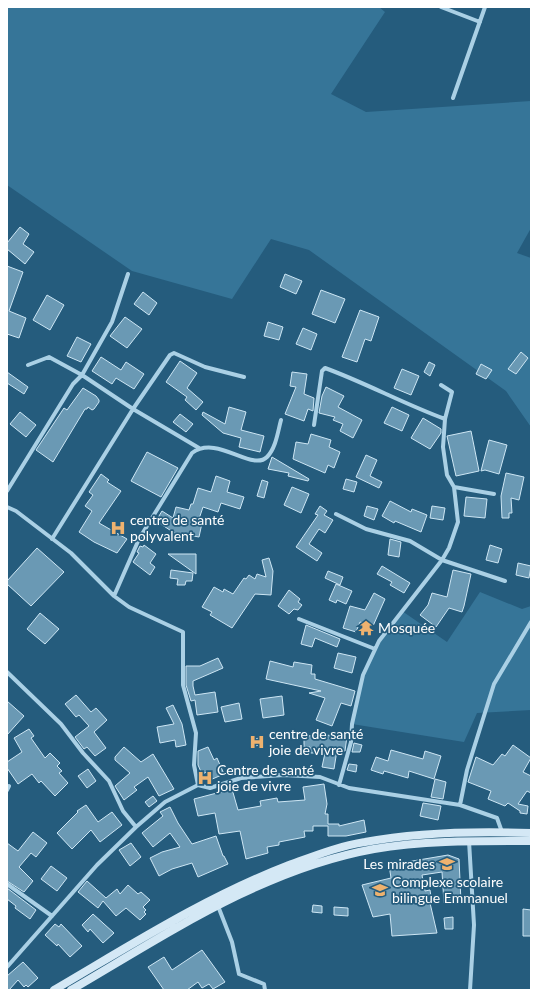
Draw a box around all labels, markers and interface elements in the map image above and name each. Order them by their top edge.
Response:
place label: centre de santé polyvalent [130,511,224,544]
hospital icon: centre de santé polyvalent [109,519,127,537]
temple icon: Mosquée [357,619,375,637]
place label: Mosquée [378,619,435,636]
place label: centre de santé joie de vivre [268,725,363,758]
hospital icon: centre de santé joie de vivre [248,733,266,751]
place label: Centre de santé joie de vivre [216,761,314,794]
hospital icon: Centre de santé joie de vivre [196,769,214,787]
place label: Les mirades [363,855,435,872]
school or university icon: Les mirades [438,855,456,873]
place label: Complexe scolaire bilingue Emmanuel [392,873,508,906]
school or university icon: Complexe scolaire bilingue Emmanuel [371,881,389,899]

